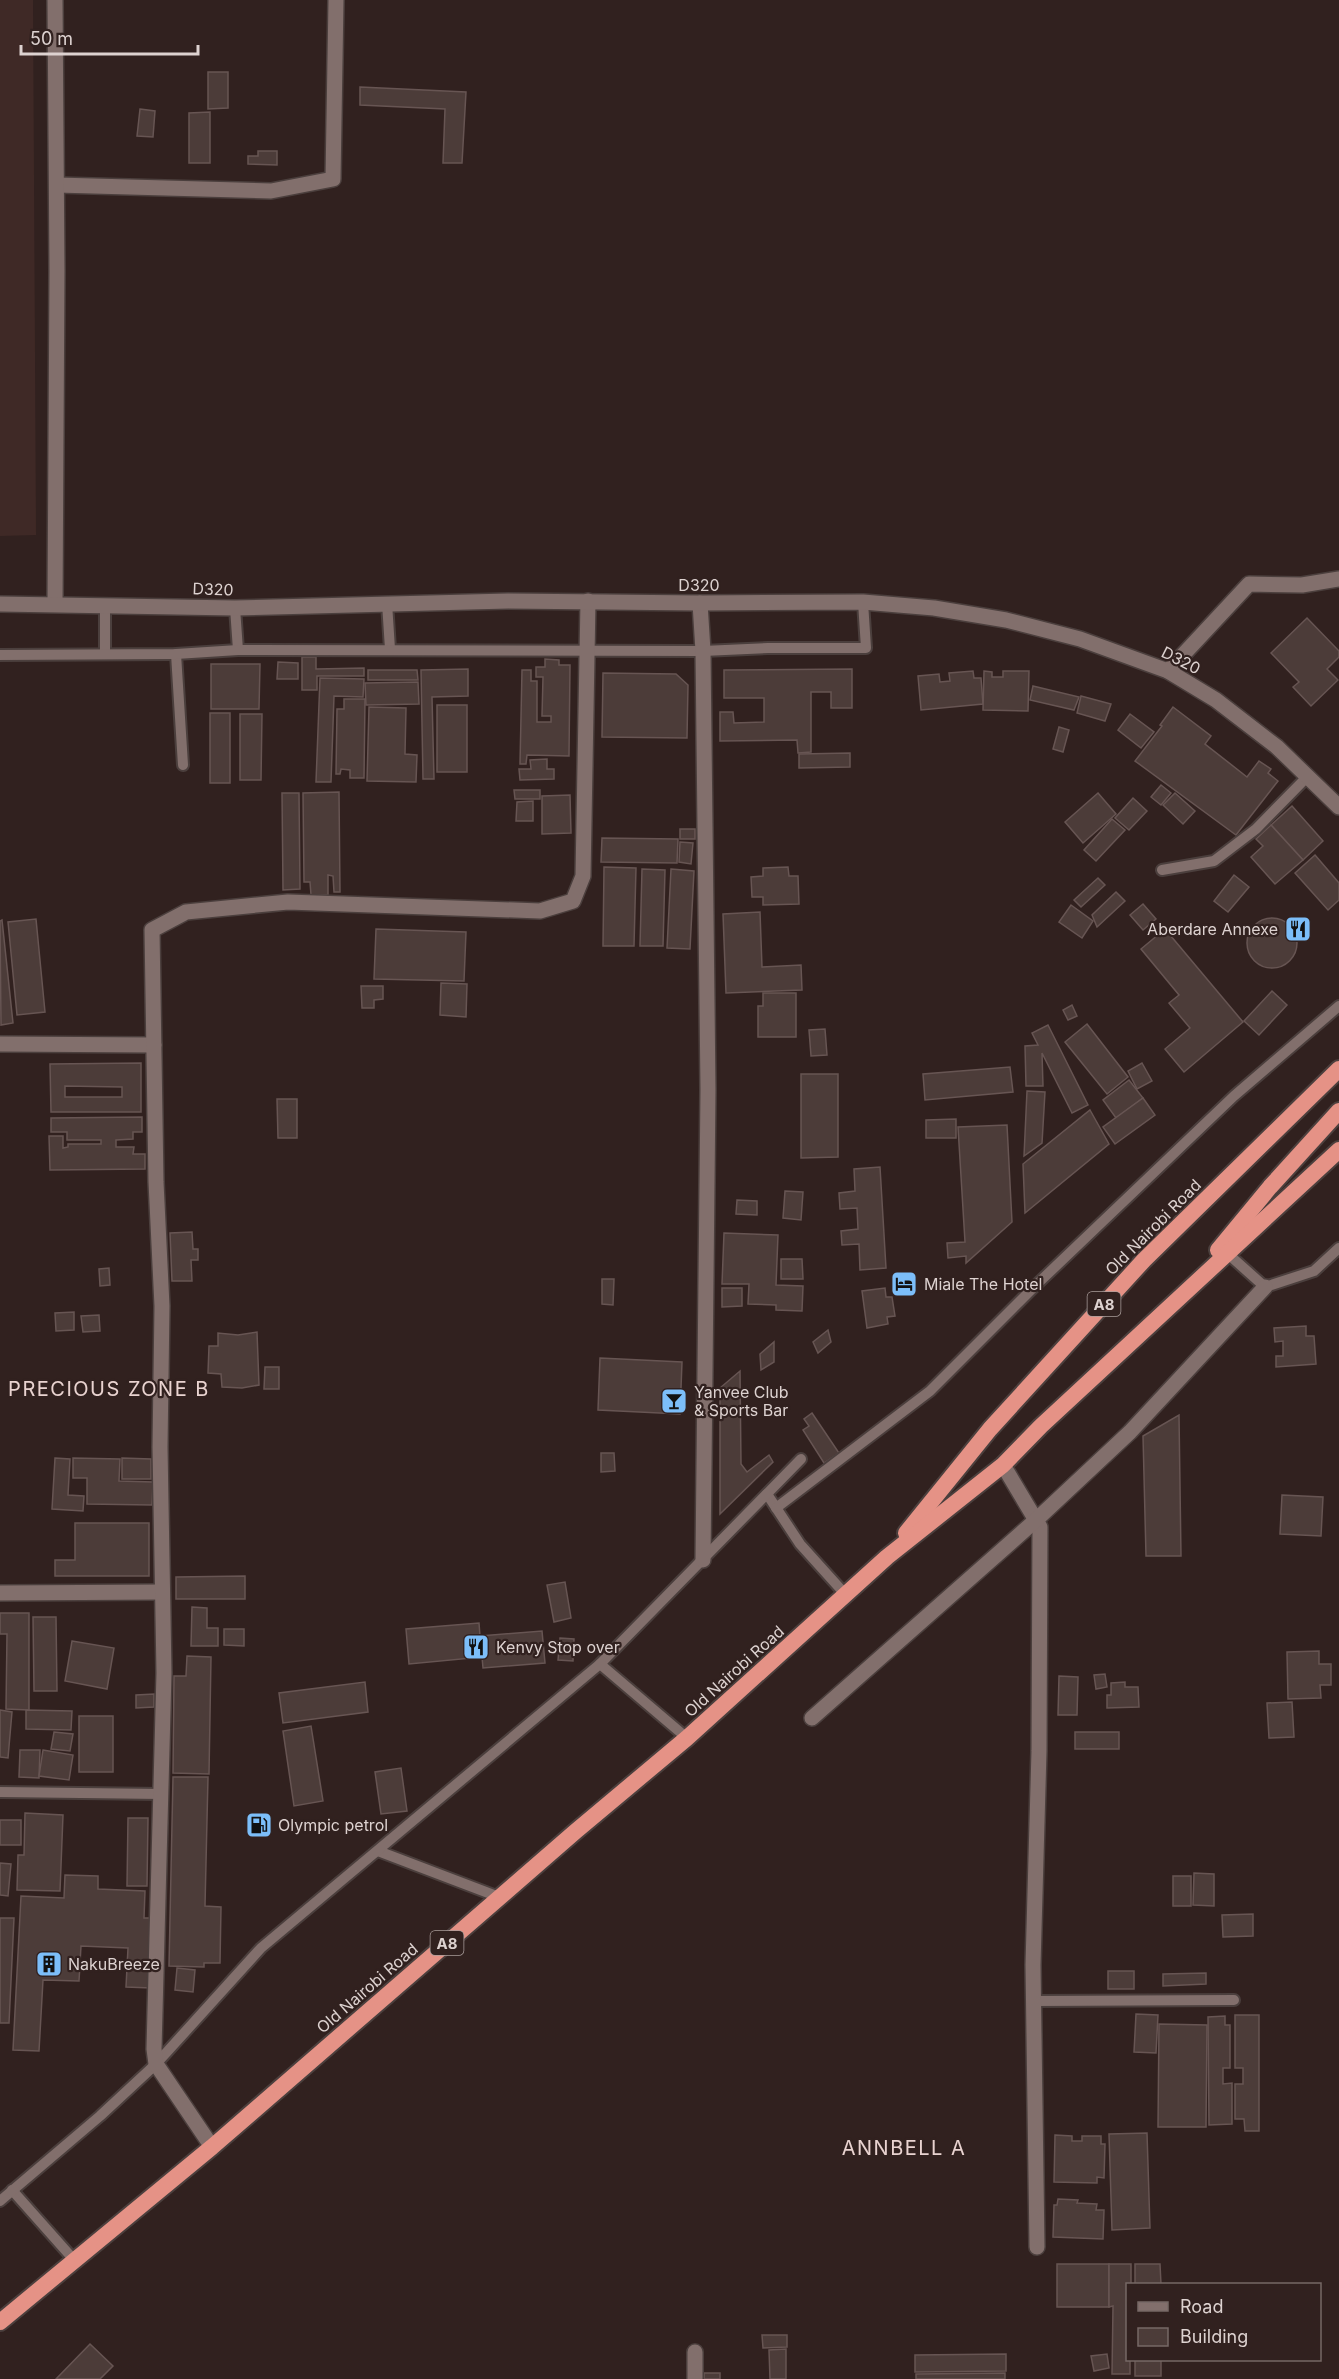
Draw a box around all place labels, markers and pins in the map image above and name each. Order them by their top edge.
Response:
restaurant icon: Aberdare Annexe [1283,914,1313,944]
place label: Aberdare Annexe [1147,919,1278,939]
hotel icon: Miale The Hotel [889,1269,919,1299]
place label: Miale The Hotel [924,1274,1042,1294]
place label: Yanvee Club & Sports Bar [694,1382,789,1420]
bar icon: Yanvee Club & Sports Bar [659,1386,689,1416]
restaurant icon: Kenvy Stop over [461,1632,491,1662]
place label: Kenvy Stop over [496,1637,620,1657]
fuel station icon: Olympic petrol [244,1810,274,1840]
place label: Olympic petrol [278,1815,388,1835]
building icon: NakuBreeze [34,1949,64,1979]
place label: NakuBreeze [68,1954,160,1974]

